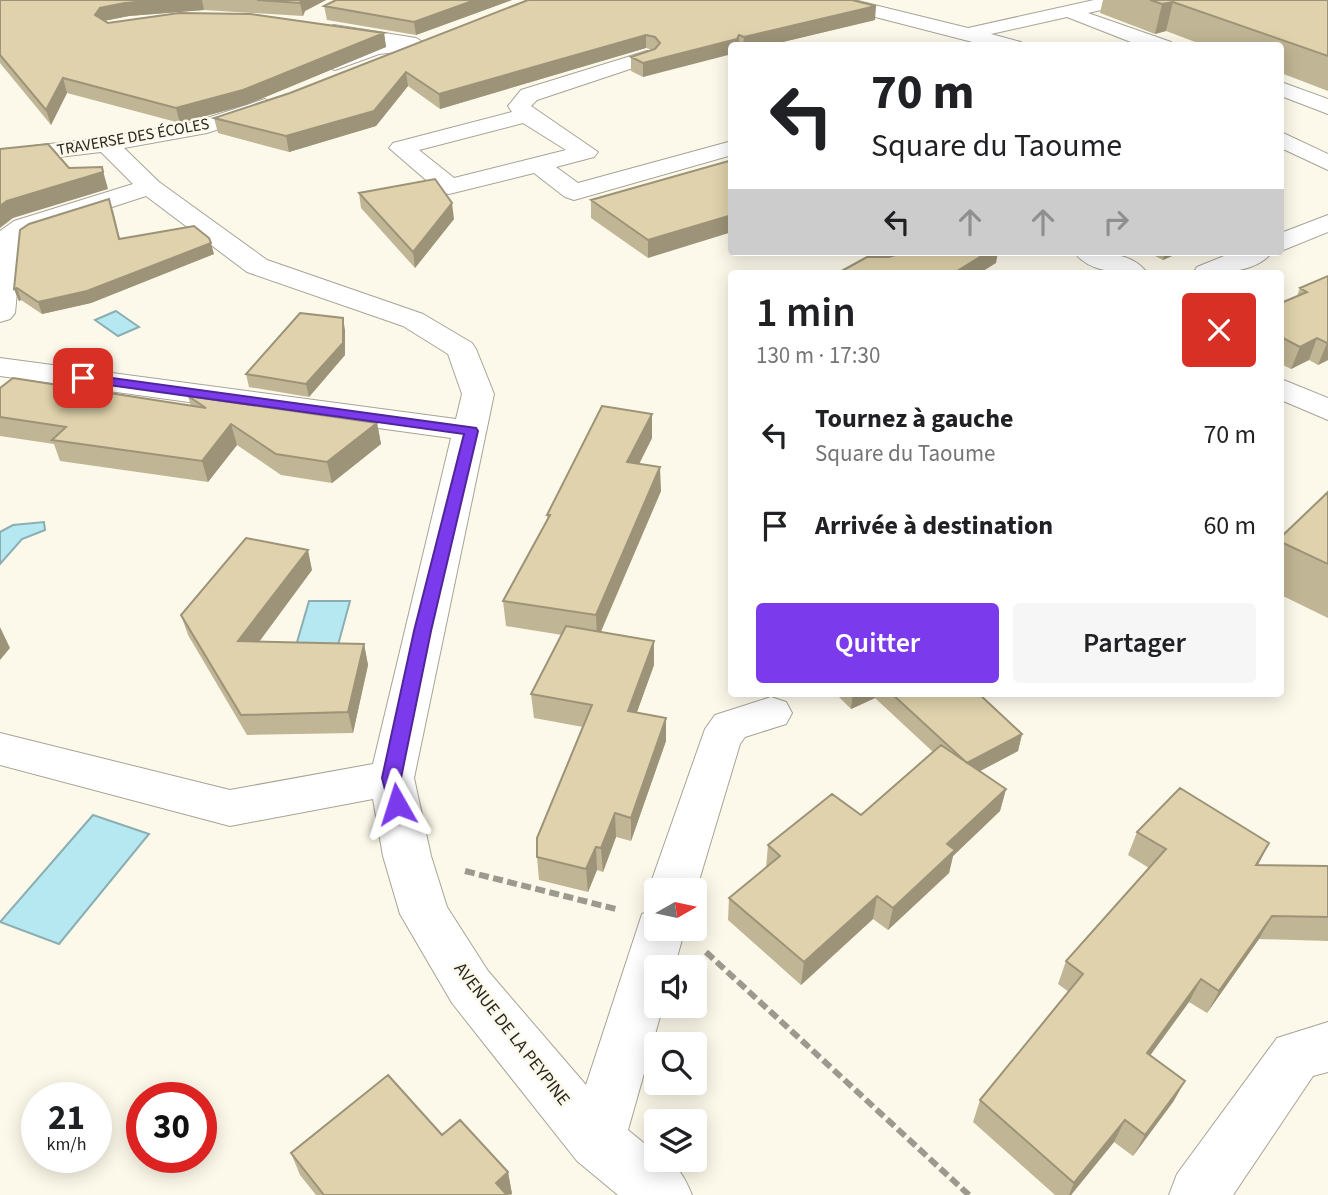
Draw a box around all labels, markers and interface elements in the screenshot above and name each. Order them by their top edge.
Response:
text: 70 m [871,58,975,128]
icon: left [756,70,847,161]
street label: TRAVERSE DES ÉCOLES [55,113,211,161]
text: Square du Taoume [871,123,1122,169]
icon: left [878,203,916,241]
icon: ahead [951,203,989,241]
icon: ahead [1024,203,1062,241]
icon: right [1097,203,1135,241]
text: 1 min [756,283,856,343]
button: close [1182,293,1256,367]
text: 130 m · 17:30 [756,339,880,372]
pin [53,348,113,408]
icon: arrive [64,359,102,397]
text: Tournez à gauche [815,400,1014,437]
icon: left [756,416,794,454]
text: 70 m [1203,416,1256,453]
text: Square du Taoume [815,437,996,470]
icon: arrive [756,507,794,545]
text: Arrivée à destination [815,507,1053,544]
text: 60 m [1203,507,1256,544]
button: Quitter [756,603,999,683]
button: Partager [1013,603,1256,683]
position arrow [360,767,434,841]
north arrow [644,878,707,942]
map controls [644,878,707,1172]
button: sound [644,955,707,1018]
street label: AVENUE DE LA PEYPINE [448,957,576,1111]
button: search [644,1032,707,1095]
speed limit sign: 30 [126,1082,217,1173]
text: 21 [48,1093,85,1143]
button: layers [644,1109,707,1172]
text: km/h [47,1132,86,1157]

